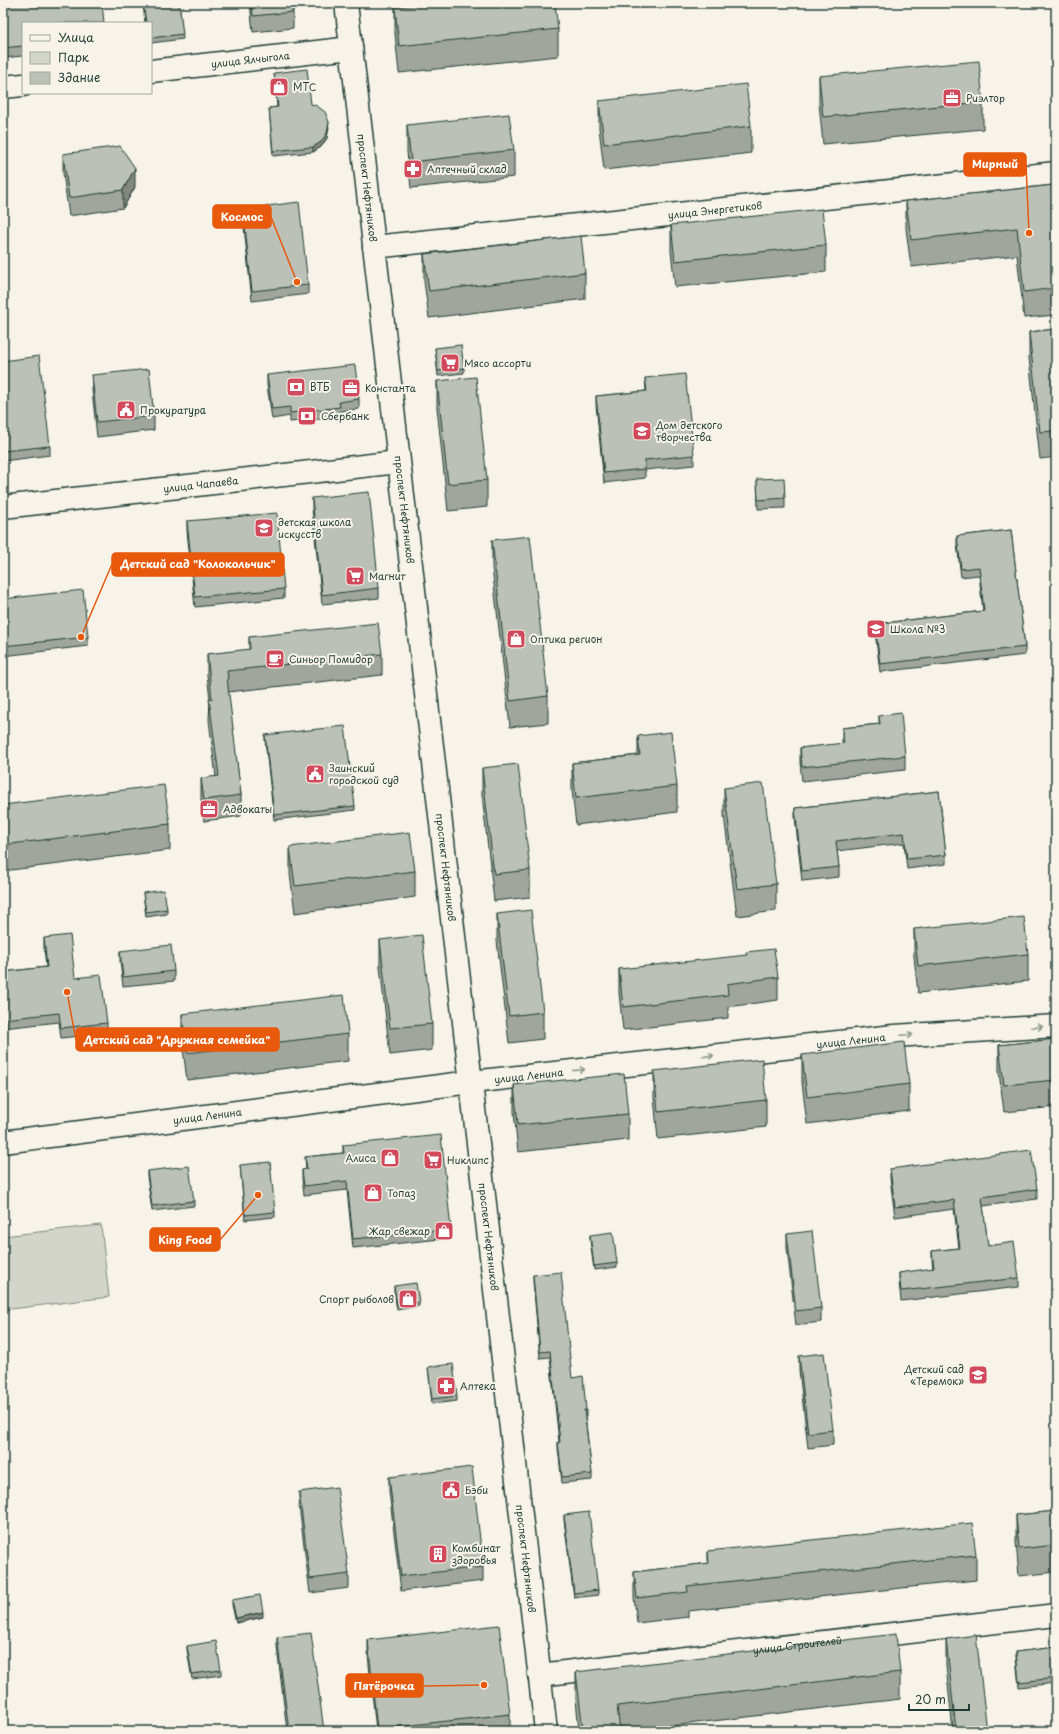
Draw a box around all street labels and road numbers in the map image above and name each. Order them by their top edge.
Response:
street label: улица Ялчыгола [210,47,291,71]
street label: проспект Нефтяников [354,133,382,243]
street label: улица Энергетиков [667,197,763,222]
street label: проспект Нефтяников [391,455,419,565]
street label: улица Чапаева [162,472,240,496]
street label: проспект Нефтяников [433,812,460,922]
street label: улица Ленина [816,1029,887,1051]
street label: улица Ленина [493,1064,565,1086]
street label: улица Ленина [172,1103,243,1127]
street label: проспект Нефтяников [476,1182,503,1292]
street label: проспект Нефтяников [513,1504,540,1614]
street label: улица Строителей [752,1632,843,1657]

